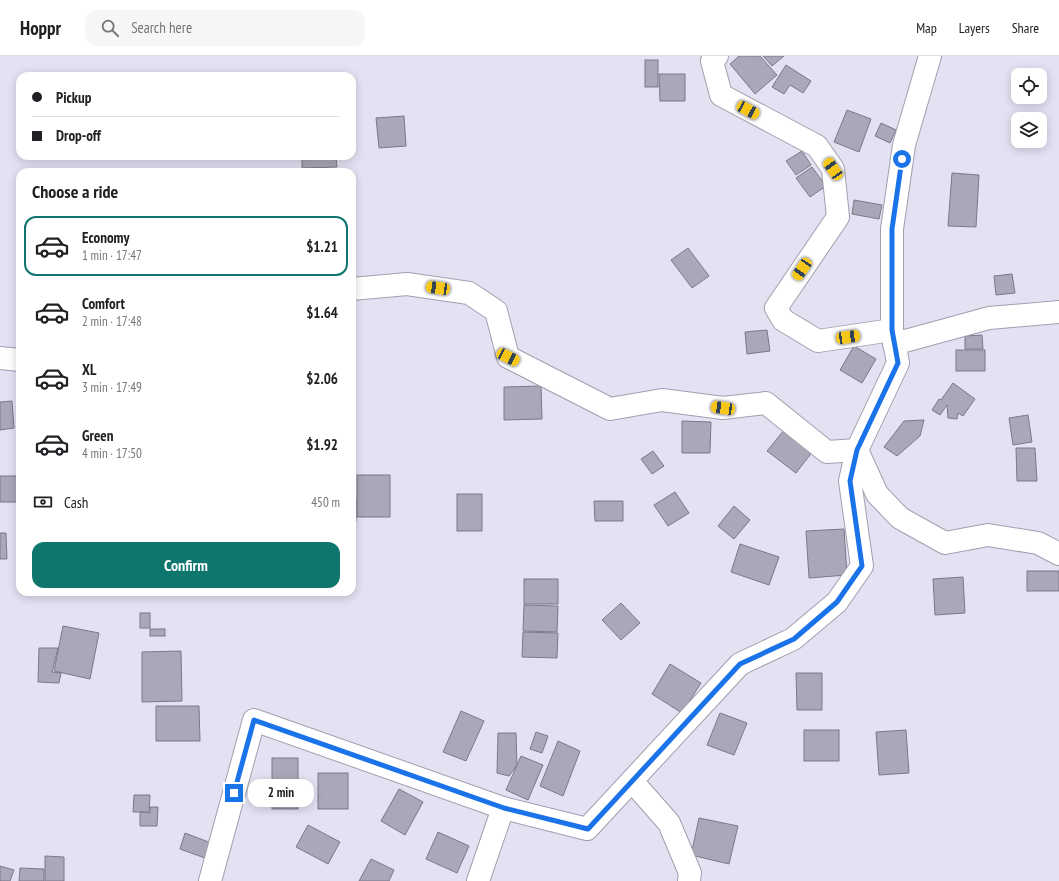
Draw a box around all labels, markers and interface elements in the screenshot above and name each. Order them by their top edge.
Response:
search box [85,10,365,46]
text: Hoppr [20,16,61,40]
icon: search [99,17,121,39]
text: Search here [131,18,192,37]
text: Map [916,19,937,37]
text: Layers [959,19,990,37]
text: Share [1012,19,1039,37]
map controls [1011,68,1047,148]
button: locate [1011,68,1047,104]
text: Pickup [56,88,91,107]
car [735,99,761,121]
button: layers [1011,112,1047,148]
text: Drop-off [56,126,101,145]
route start [893,150,911,168]
car [821,156,845,182]
text: Choose a ride [32,180,118,203]
icon: car [34,228,70,264]
text: Economy [82,228,130,247]
text: $1.21 [306,237,338,256]
text: 1 min · 17:47 [82,247,142,264]
car [790,256,814,282]
car [425,280,451,296]
icon: car [34,294,70,330]
text: Comfort [82,294,125,313]
text: $1.64 [306,303,338,322]
text: 2 min · 17:48 [82,313,142,330]
car [835,329,861,345]
car [495,346,521,368]
icon: car [34,360,70,396]
text: XL [82,360,96,379]
text: $2.06 [306,369,338,388]
text: 3 min · 17:49 [82,379,142,396]
car [710,400,736,416]
icon: car [34,426,70,462]
text: Green [82,426,114,445]
text: $1.92 [306,435,338,454]
text: 4 min · 17:50 [82,445,142,462]
icon: cash [32,491,54,513]
text: Cash [64,493,88,512]
text: 450 m [311,494,340,511]
button: Confirm [32,542,340,588]
callout: 2 min [248,779,314,807]
route end [225,784,243,802]
text: 2 min [268,784,294,801]

